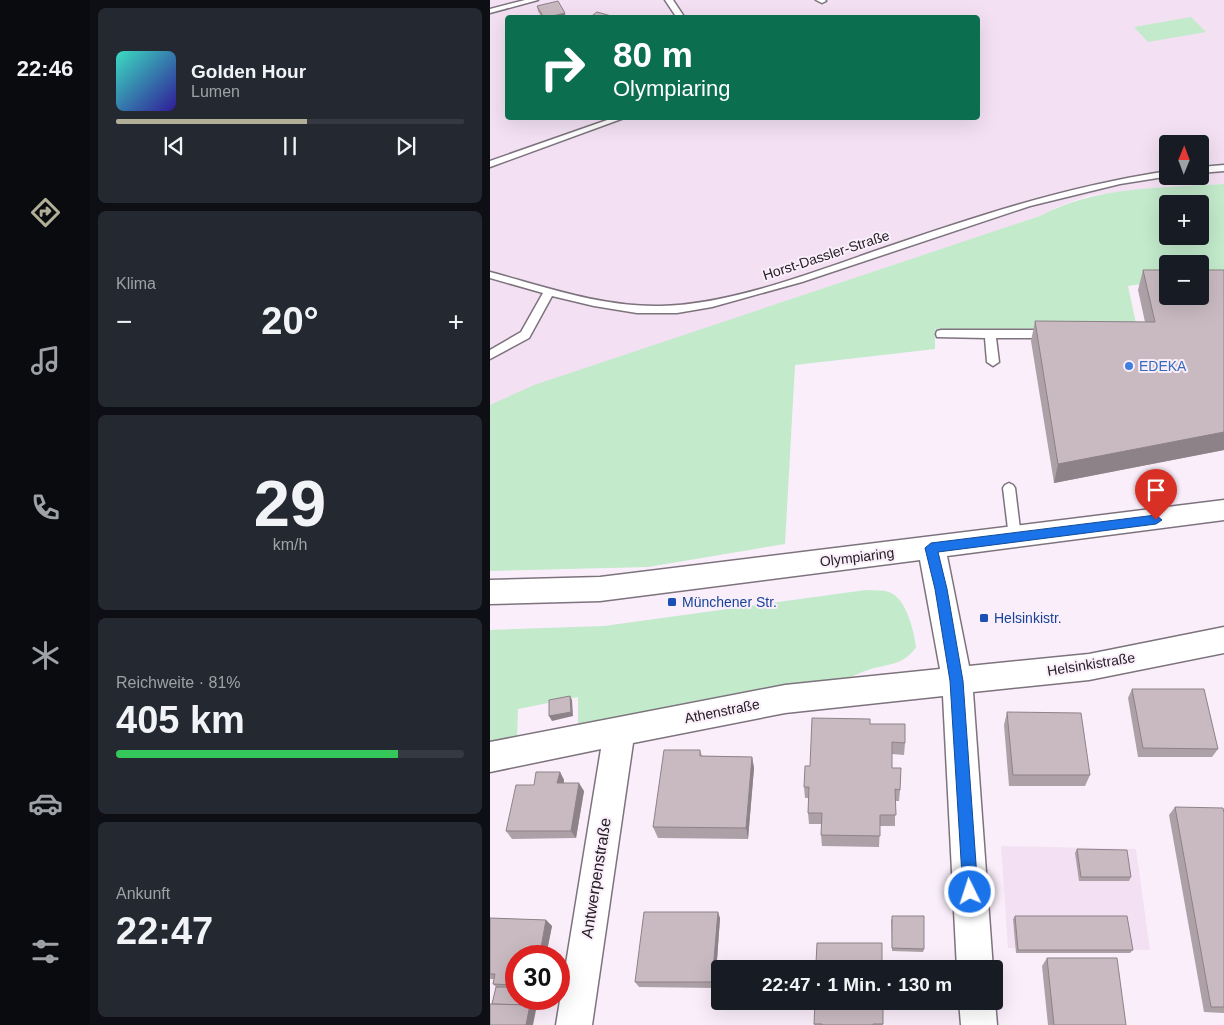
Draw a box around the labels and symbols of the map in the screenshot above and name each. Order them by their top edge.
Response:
north arrow [1159,135,1209,185]
street label: Horst-Dassler-Straße [761,227,892,283]
place label: EDEKA [1139,358,1187,374]
marker: EDEKA [1123,360,1135,372]
pin [1135,469,1177,520]
street label: Olympiaring [819,545,895,569]
place label: Münchener Str. [682,594,777,610]
marker: Münchener Str. [666,596,678,608]
place label: Helsinkistr. [994,610,1062,626]
marker: Helsinkistr. [978,612,990,624]
street label: Helsinkistraße [1046,649,1136,679]
street label: Athenstraße [683,696,761,726]
street label: Antwerpenstraße [578,816,614,940]
position arrow [943,865,995,917]
speed limit sign: 30 [505,945,570,1010]

